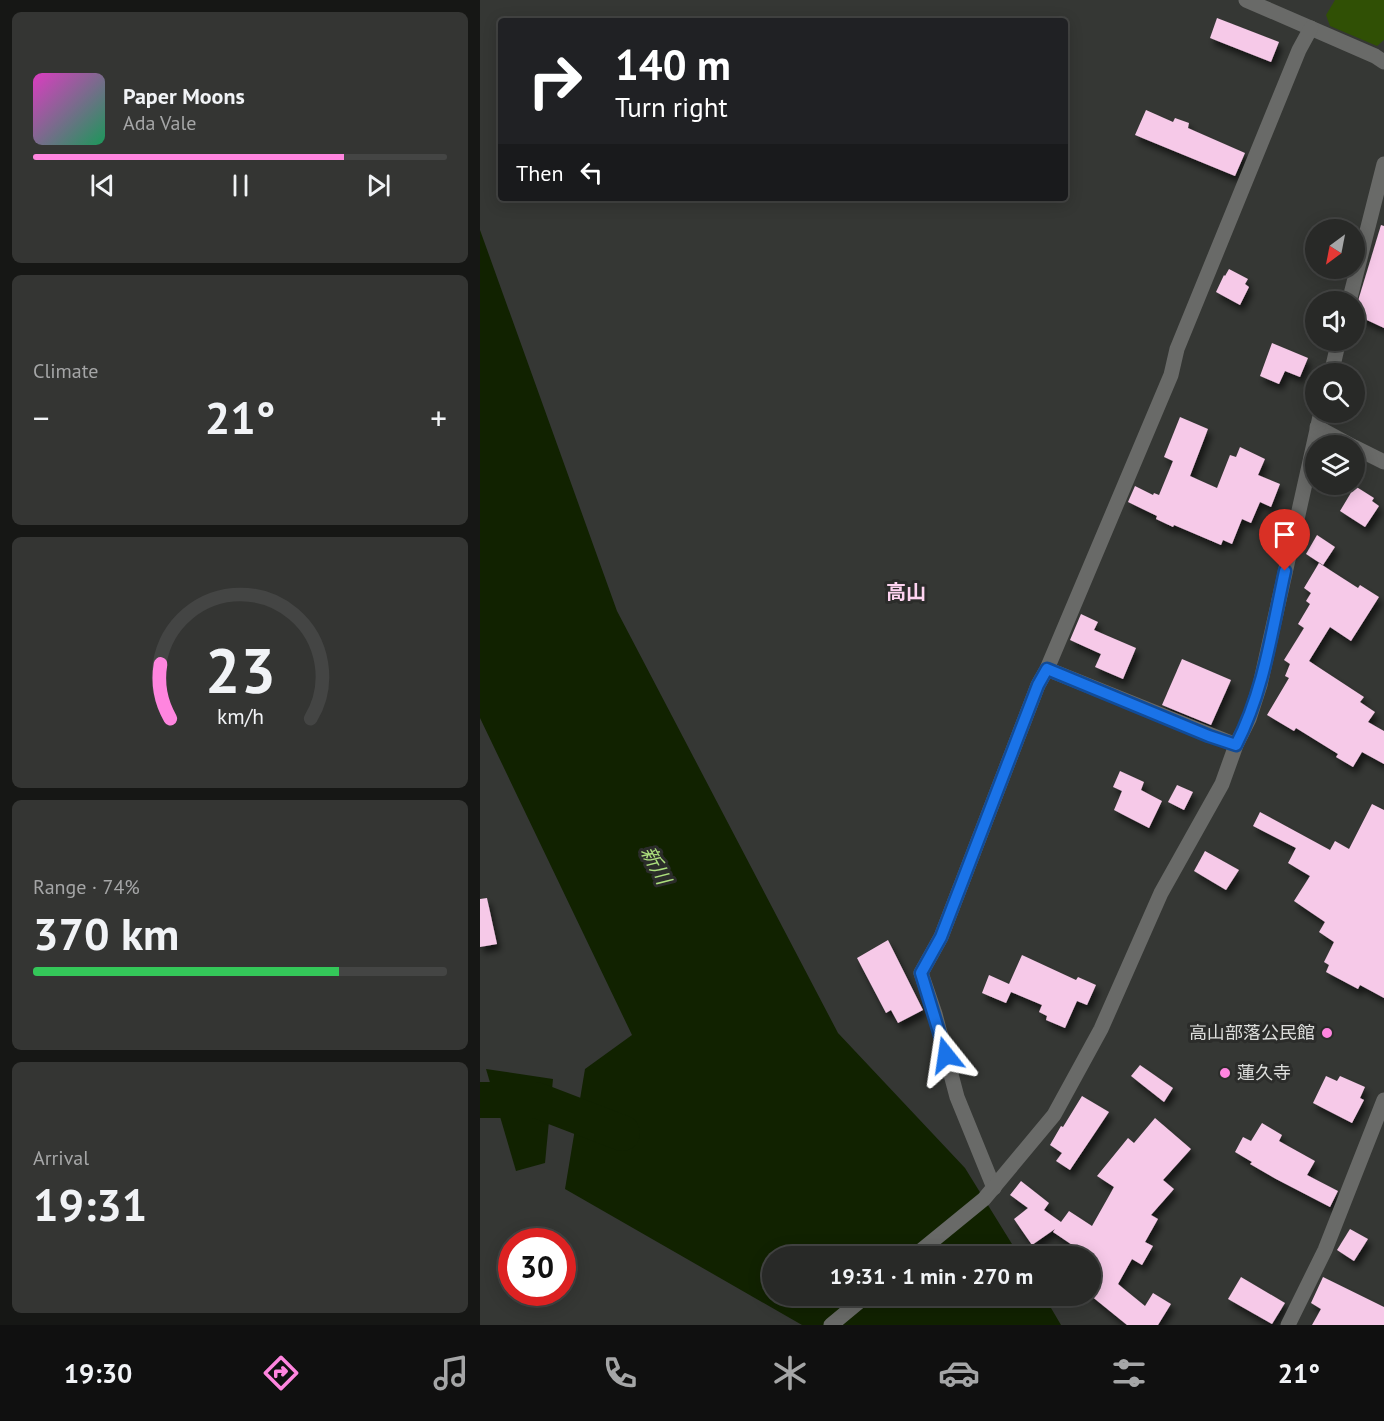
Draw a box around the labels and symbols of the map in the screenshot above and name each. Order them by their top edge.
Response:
north arrow [1305,219,1365,279]
pin [1259,509,1310,571]
district label: 高山 [886,579,926,605]
water label: 新川 [635,841,678,891]
place label: 高山部落公民館 [1189,1021,1315,1044]
position arrow [914,1023,978,1087]
marker: 高山部落公民館 [1320,1026,1334,1040]
place label: 蓮久寺 [1237,1061,1291,1084]
marker: 蓮久寺 [1218,1066,1232,1080]
speed limit sign: 30 [498,1228,576,1306]

